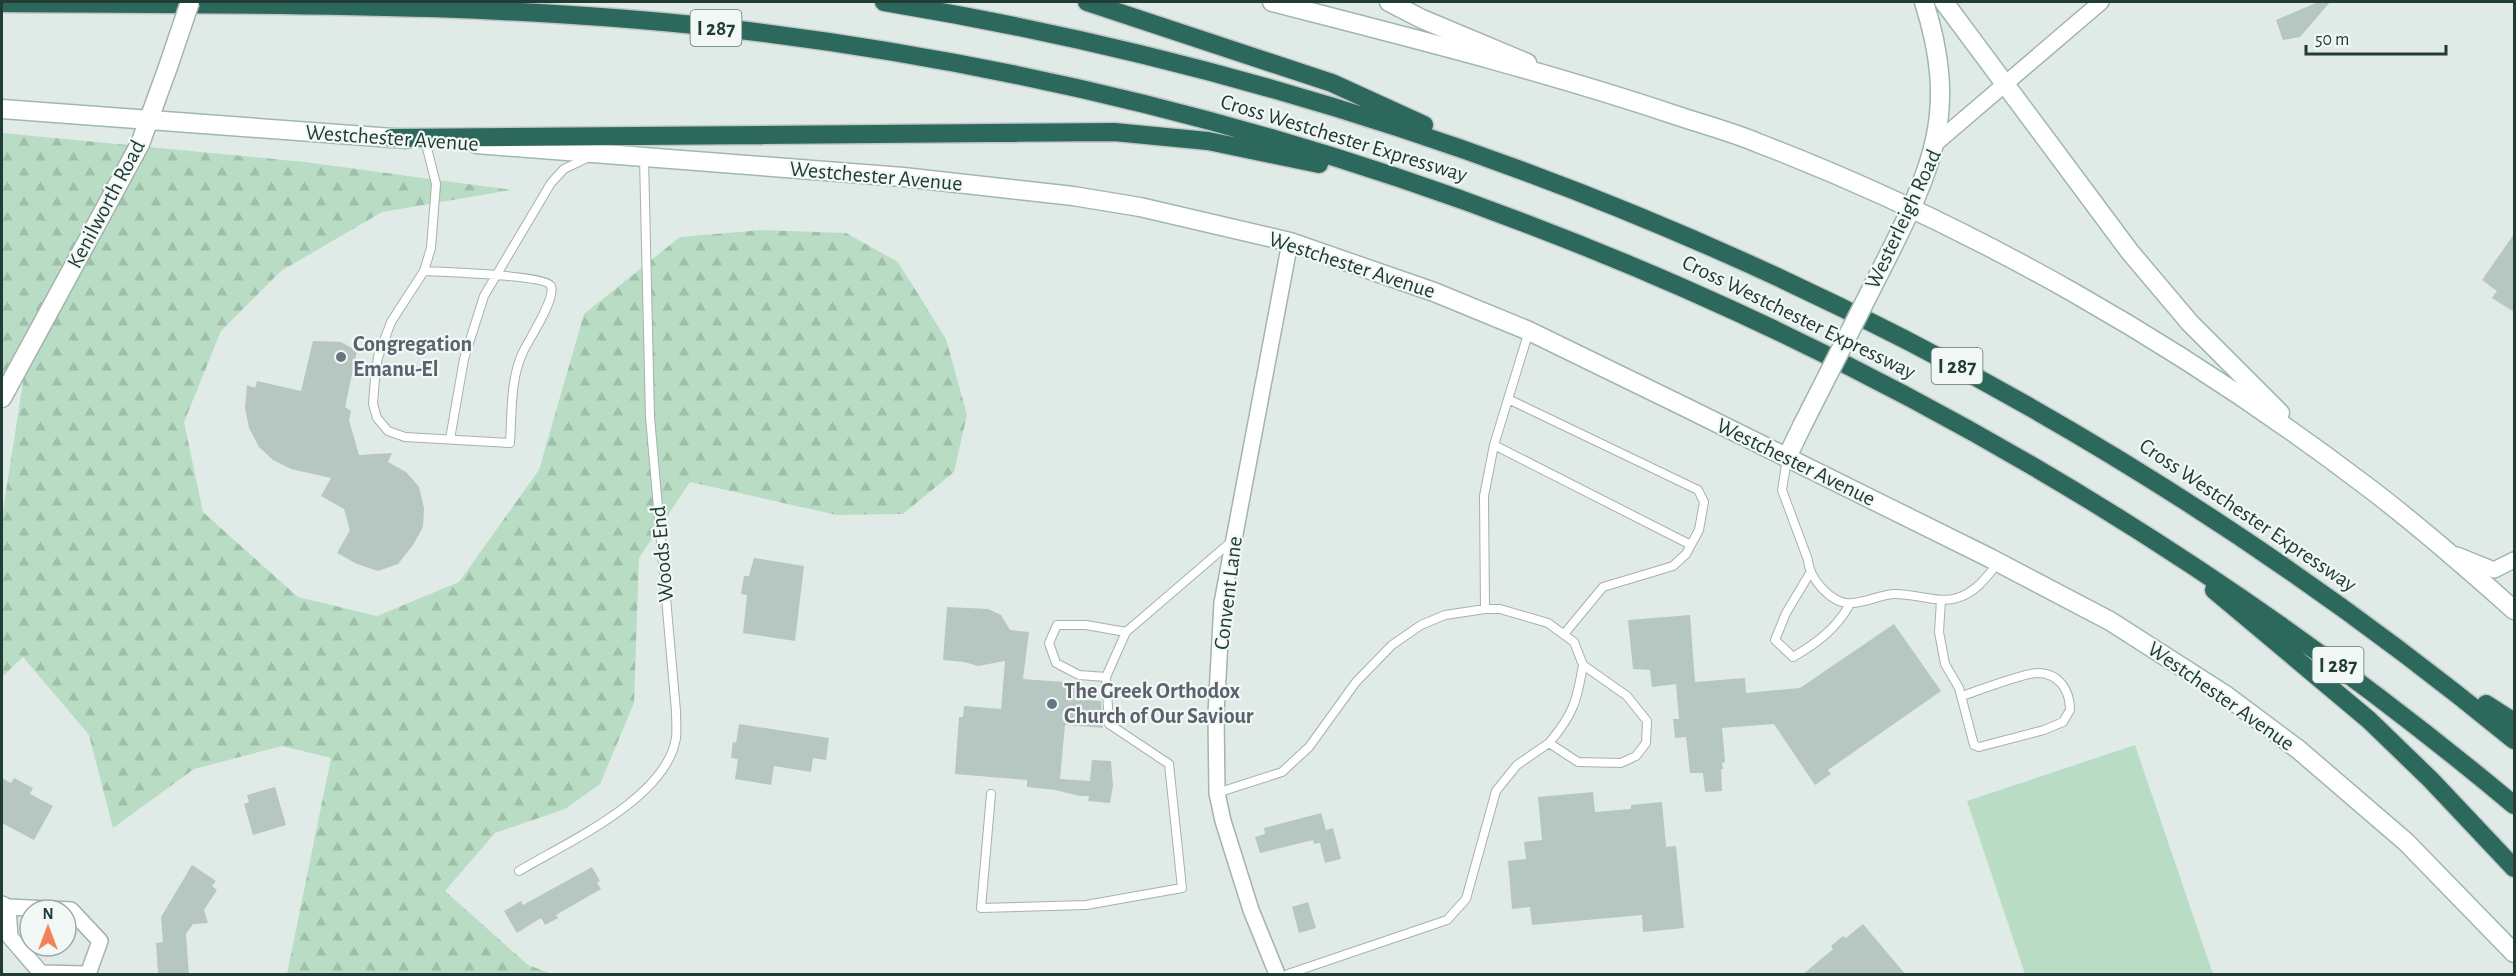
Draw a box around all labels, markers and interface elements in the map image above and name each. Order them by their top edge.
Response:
road number: I 287 [690,10,742,46]
scale bar [2306,18,2446,56]
text: 50 m [2315,31,2349,49]
street label: Cross Westchester Expressway [1218,90,1471,186]
street label: Westchester Avenue [305,121,479,155]
street label: Kenilworth Road [63,136,149,272]
street label: Westerleigh Road [1861,146,1945,292]
street label: Westchester Avenue [789,157,963,195]
street label: Westchester Avenue [1266,228,1438,302]
street label: Cross Westchester Expressway [1679,251,1920,383]
place label: Congregation Emanu-El [353,333,472,380]
road number: I 287 [1932,348,1982,384]
marker: Congregation Emanu-El [334,350,348,364]
street label: Westchester Avenue [1713,414,1879,510]
street label: Cross Westchester Expressway [2135,434,2361,596]
street label: Woods End [647,505,677,603]
street label: Convent Lane [1210,535,1246,651]
street label: Westchester Avenue [2144,637,2298,755]
road number: I 287 [2312,647,2364,683]
place label: The Greek Orthodox Church of Our Saviour [1064,680,1254,727]
marker: The Greek Orthodox Church of Our Saviour [1045,697,1059,711]
north arrow [18,898,78,958]
text: N [42,906,54,922]

